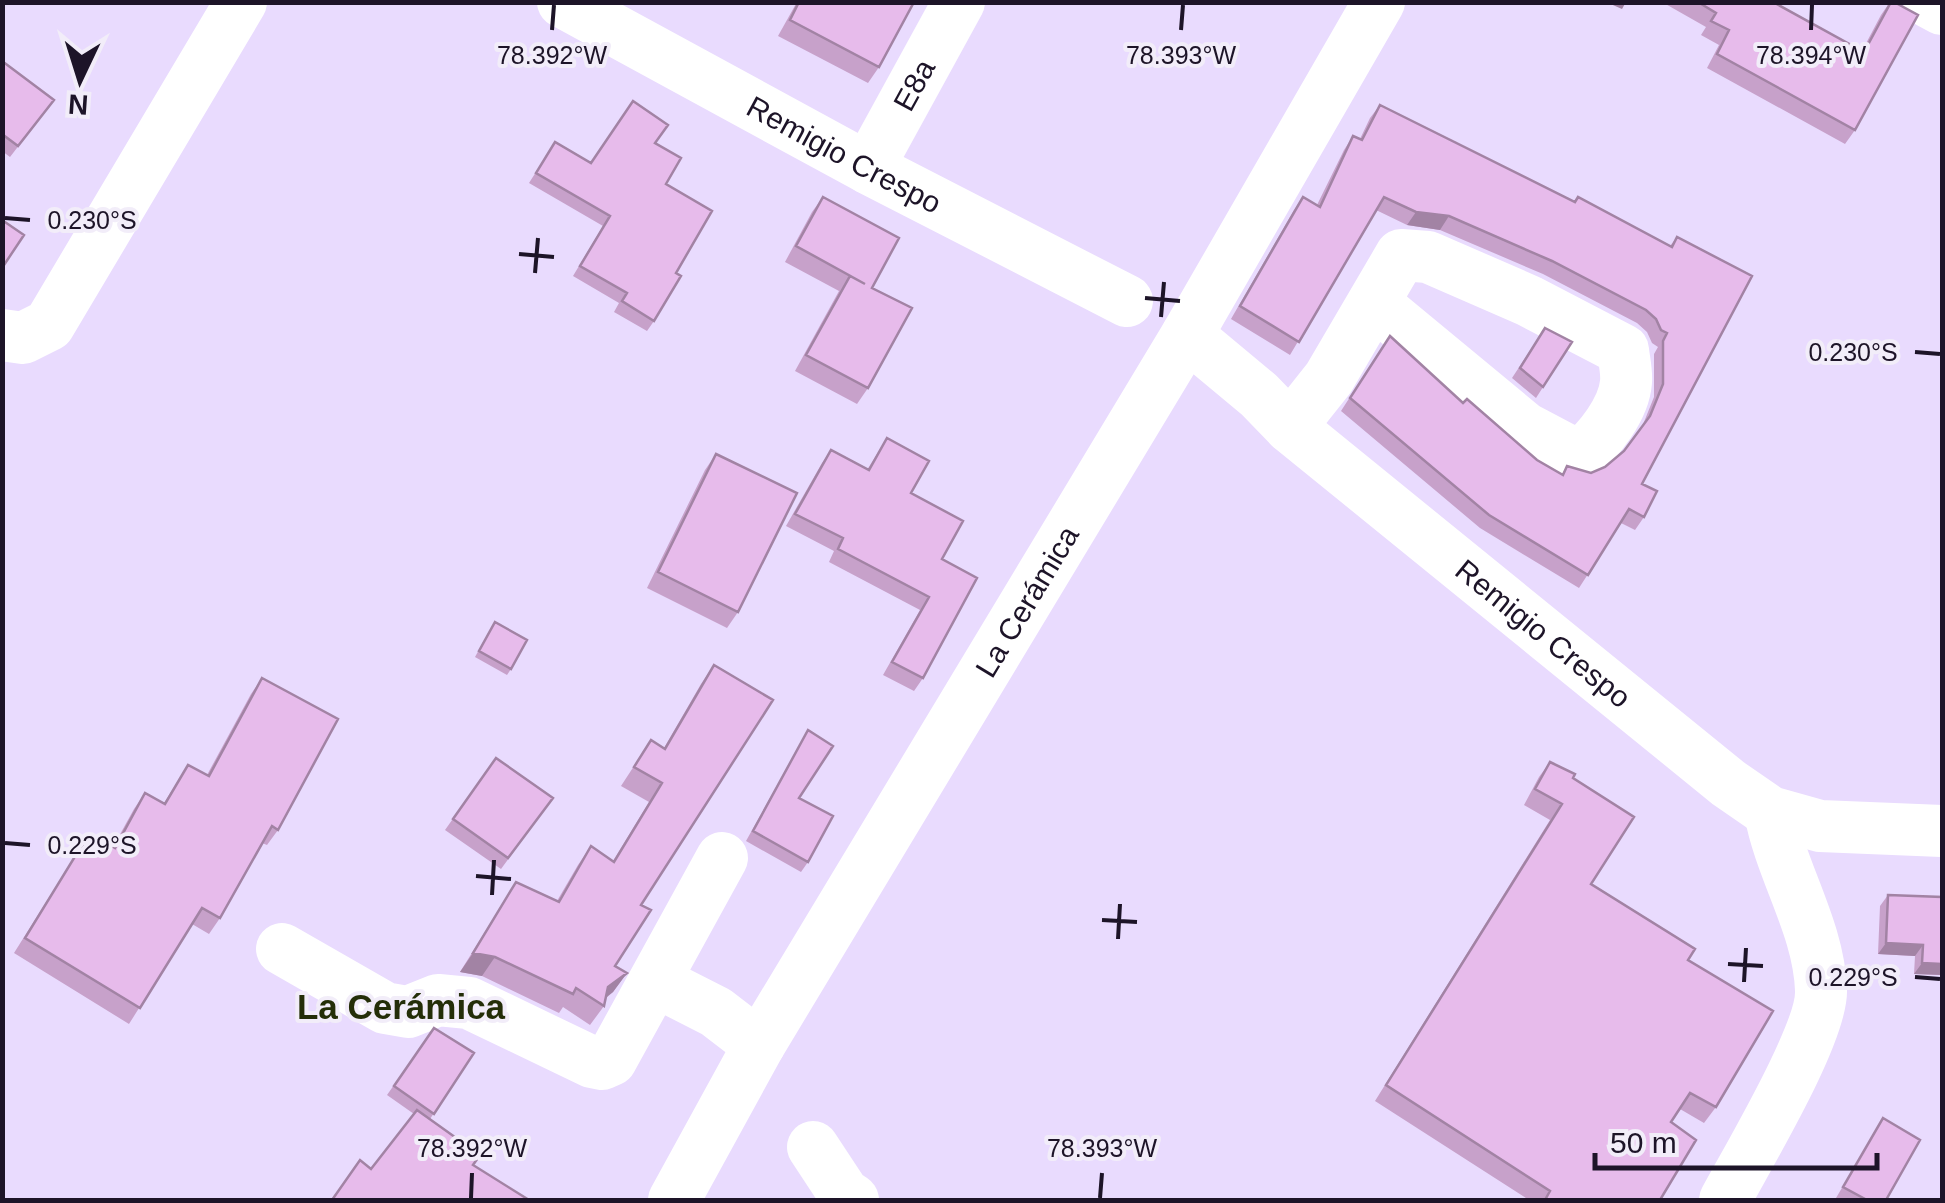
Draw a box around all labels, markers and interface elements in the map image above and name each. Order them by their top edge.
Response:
north arrow [30,30,130,130]
text: 78.392°W [497,41,607,69]
text: 78.393°W [1126,41,1236,69]
text: 78.394°W [1756,41,1866,69]
street label: E8a [886,53,941,116]
text: N [67,88,89,121]
street label: Remigio Crespo [742,89,947,219]
text: 0.230°S [47,206,137,234]
text: 0.230°S [1808,338,1898,366]
street label: La Cerámica [968,520,1085,683]
street label: Remigio Crespo [1450,552,1637,714]
text: 0.229°S [47,831,137,859]
text: 0.229°S [1808,963,1898,991]
district label: La Cerámica [297,987,506,1026]
scale bar [1595,1108,1878,1170]
text: 50 m [1610,1126,1677,1159]
text: 78.392°W [417,1134,527,1162]
text: 78.393°W [1047,1134,1157,1162]

